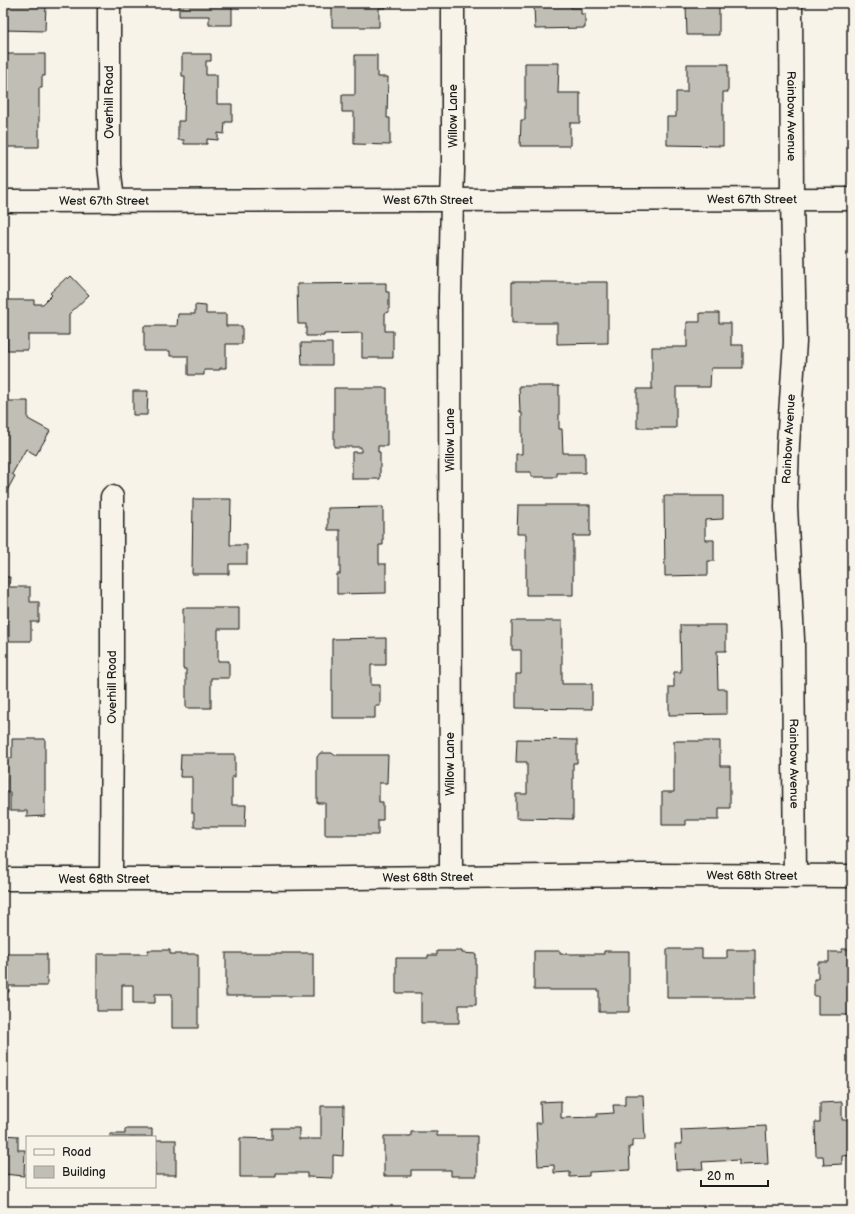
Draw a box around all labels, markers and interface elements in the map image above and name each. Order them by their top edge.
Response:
street label: Overhill Road [102,65,117,139]
street label: Rainbow Avenue [784,71,799,161]
street label: Willow Lane [446,84,461,148]
street label: West 67th Street [383,192,473,208]
street label: West 67th Street [707,192,797,207]
street label: West 67th Street [59,193,149,208]
street label: Rainbow Avenue [779,394,799,484]
street label: Willow Lane [443,408,458,472]
street label: Overhill Road [104,650,120,724]
street label: Rainbow Avenue [786,718,802,809]
street label: Willow Lane [443,732,458,796]
street label: West 68th Street [706,868,798,883]
street label: West 68th Street [382,869,474,885]
street label: West 68th Street [59,872,150,887]
legend [26,1136,156,1188]
text: Road [62,1145,91,1160]
scale bar [701,1162,768,1188]
text: Building [62,1165,106,1180]
text: 20 m [707,1169,734,1184]

